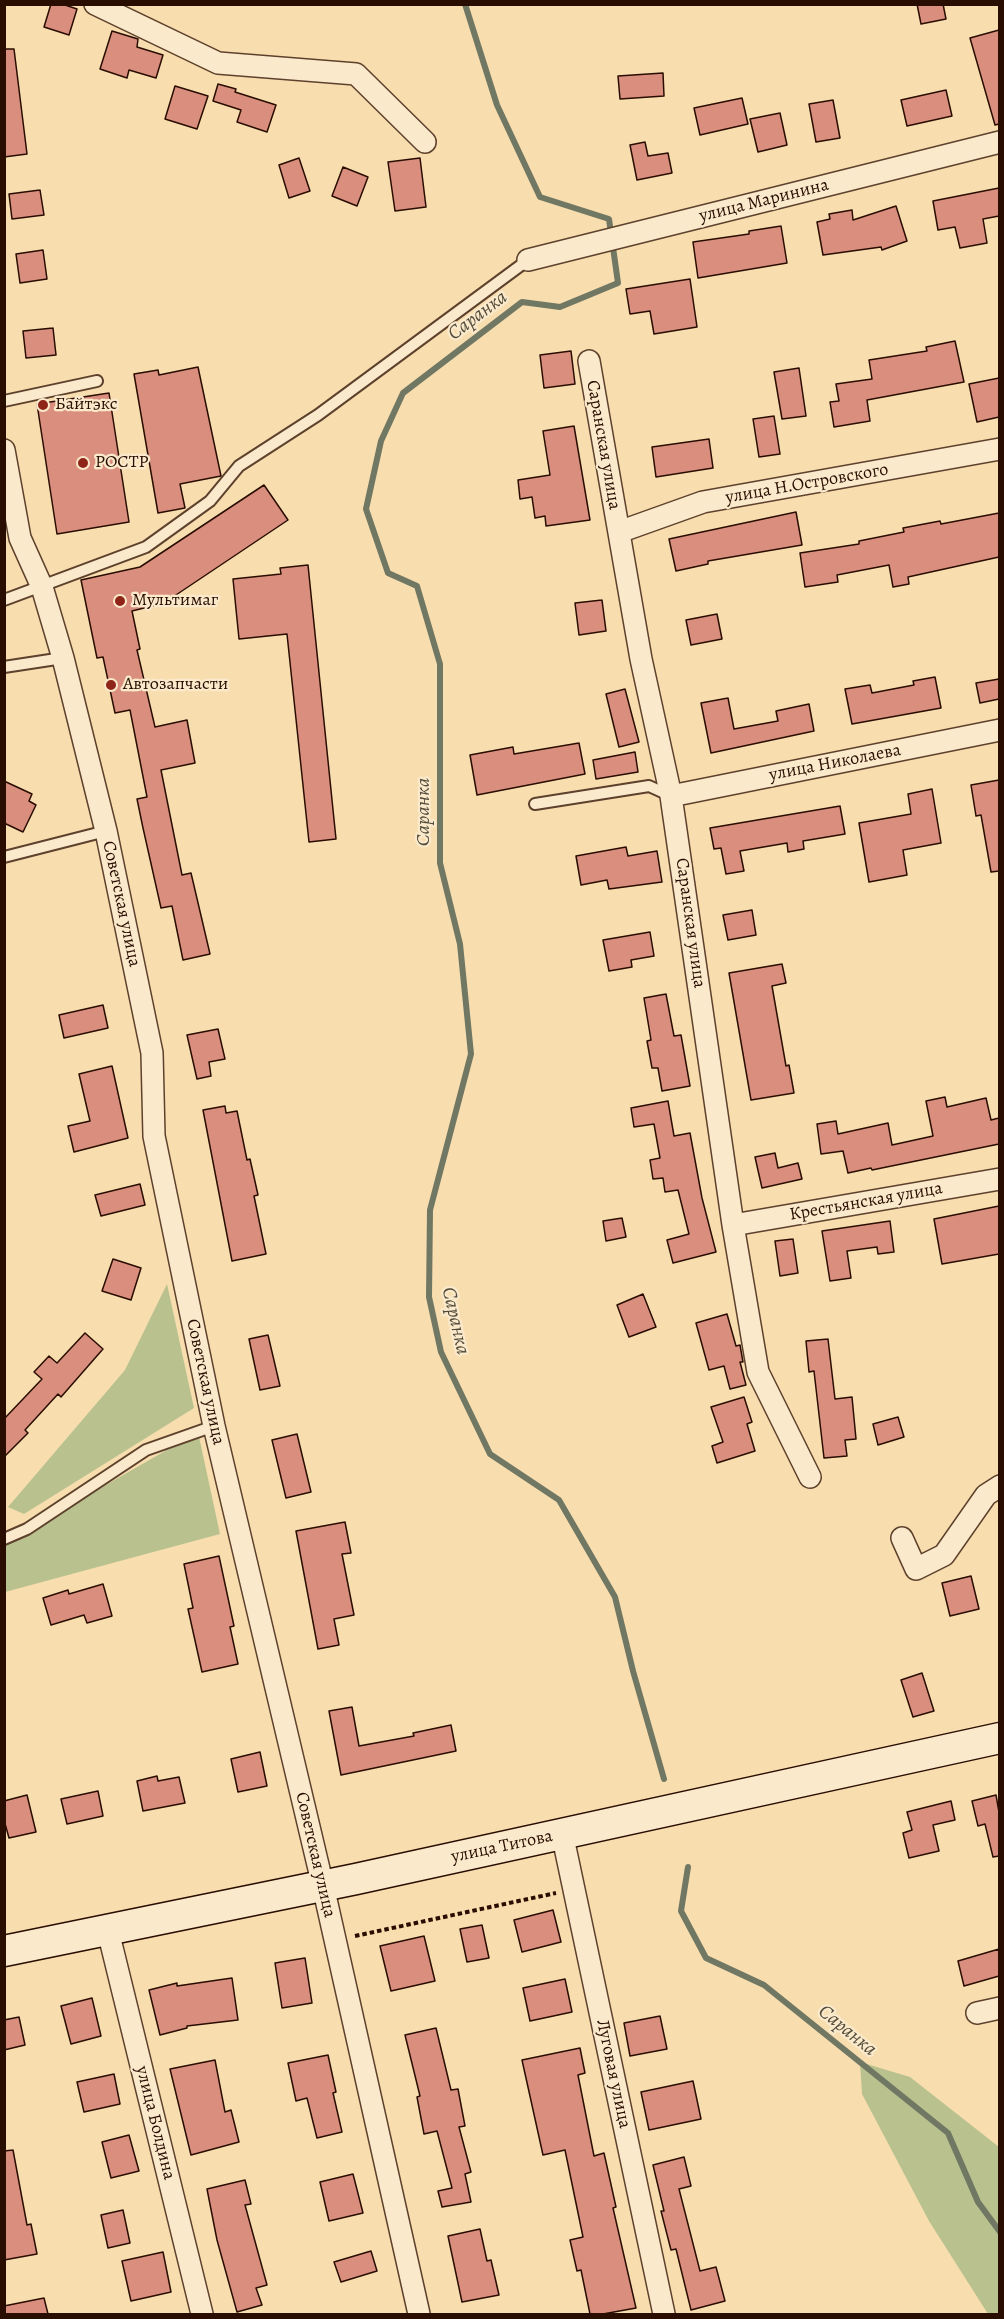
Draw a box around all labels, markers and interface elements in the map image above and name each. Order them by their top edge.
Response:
street label: улица Маринина [697,174,831,228]
water label: Саранка [443,286,513,346]
street label: Саранская улица [581,379,625,511]
place label: Байтэкс [55,394,118,416]
marker: Байтэкс [36,398,50,412]
place label: РОСТР [95,452,148,474]
marker: РОСТР [76,456,90,470]
street label: улица Н.Островского [724,459,890,509]
place label: Мультимаг [132,590,218,612]
marker: Мультимаг [113,594,127,608]
place label: Автозапчасти [123,674,228,696]
marker: Автозапчасти [104,678,118,692]
street label: улица Николаева [767,740,903,786]
water label: Саранка [412,778,436,846]
street label: Советская улица [97,839,145,969]
street label: Саранская улица [670,857,710,989]
street label: Крестьянская улица [788,1178,944,1226]
water label: Саранка [436,1285,474,1357]
street label: Советская улица [181,1317,229,1447]
street label: Советская улица [290,1790,340,1920]
street label: улица Титова [449,1826,555,1868]
water label: Саранка [813,2000,881,2062]
street label: Луговая улица [591,2017,635,2131]
street label: улица Болдина [130,2064,180,2182]

